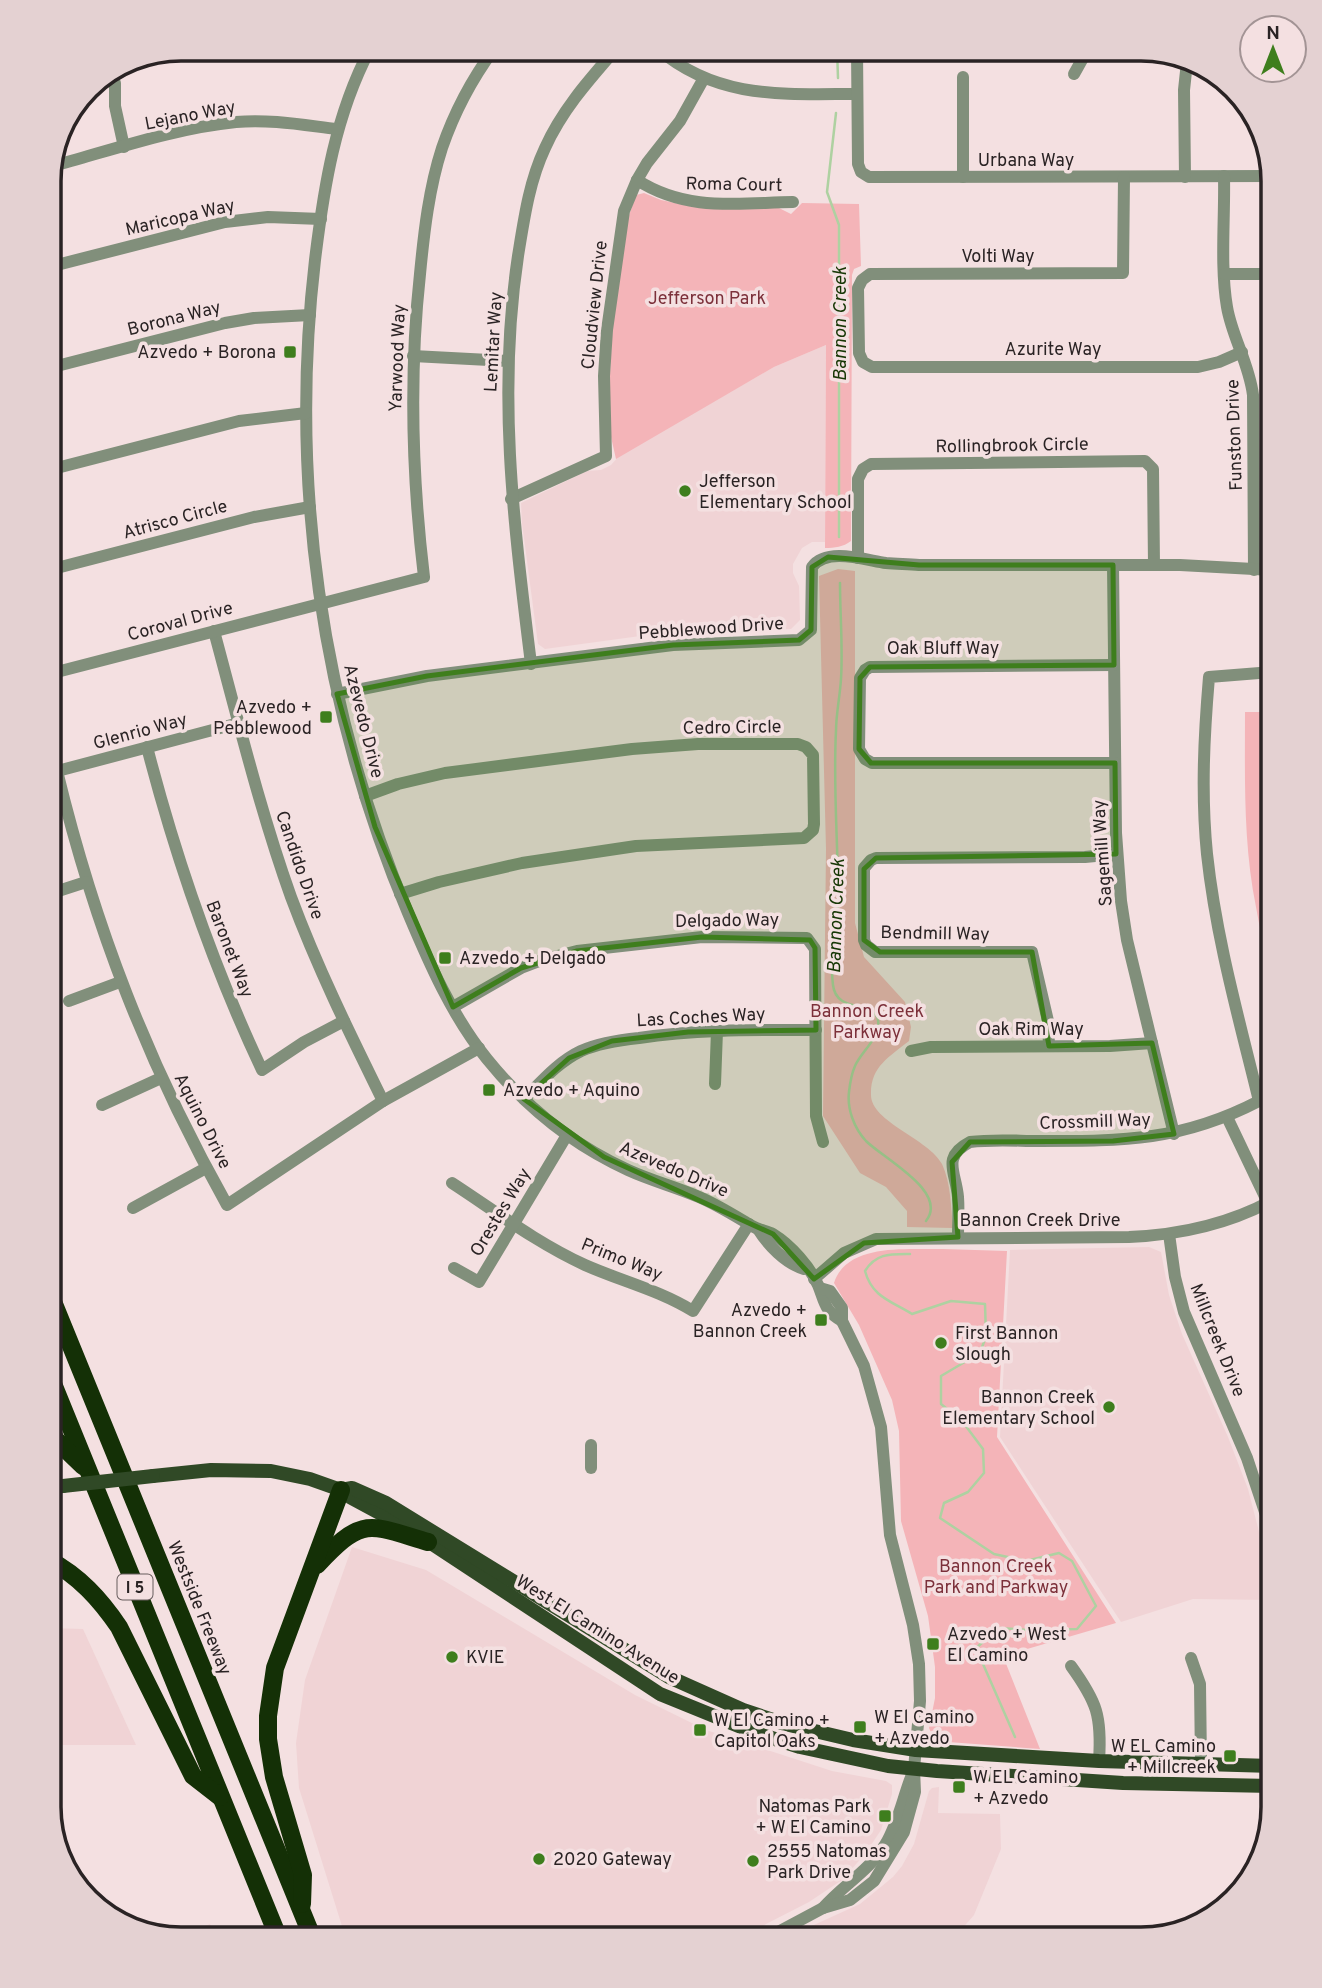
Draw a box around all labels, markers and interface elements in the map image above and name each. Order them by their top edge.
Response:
north arrow [1238,14,1308,84]
text: N [1266,22,1280,46]
street label: Lejano Way [143,96,238,137]
street label: Urbana Way [978,150,1074,173]
street label: Roma Court [685,173,782,198]
street label: Maricopa Way [123,195,237,242]
street label: Cloudview Drive [577,240,614,371]
street label: Volti Way [961,246,1035,269]
water label: Bannon Creek [829,266,853,382]
park label: Jefferson Park [648,288,766,311]
street label: Lemitar Way [480,291,509,393]
street label: Borona Way [125,297,224,342]
street label: Yarwood Way [385,304,412,412]
street label: Azurite Way [1005,339,1101,362]
place label: Azvedo + Borona [137,342,276,365]
marker: Azvedo + Borona [282,344,298,360]
street label: Funston Drive [1222,379,1249,491]
street label: Rollingbrook Circle [935,434,1089,459]
place label: Jefferson Elementary School [699,471,852,515]
marker: Jefferson Elementary School [677,483,693,499]
street label: Atrisco Circle [121,495,230,545]
street label: Coroval Drive [125,597,236,648]
street label: Pebblewood Drive [638,613,785,646]
street label: Oak Bluff Way [887,638,999,661]
street label: Azevedo Drive [337,662,388,781]
place label: Azvedo + Pebblewood [213,697,312,741]
street label: Glenrio Way [91,709,190,756]
marker: Azvedo + Pebblewood [318,709,334,725]
street label: Cedro Circle [682,716,782,741]
street label: Sagemill Way [1088,799,1119,907]
street label: Candido Drive [269,808,328,923]
water label: Bannon Creek [823,858,851,974]
street label: Baronet Way [200,898,258,1001]
street label: Delgado Way [675,909,779,934]
street label: Bendmill Way [880,922,990,947]
place label: Azvedo + Delgado [459,948,606,971]
marker: Azvedo + Delgado [437,950,453,966]
park label: Bannon Creek Parkway [810,1001,924,1045]
street label: Las Coches Way [636,1004,766,1033]
street label: Oak Rim Way [978,1019,1084,1042]
street label: Aquino Drive [168,1070,236,1173]
place label: Azvedo + Aquino [503,1080,640,1103]
marker: Azvedo + Aquino [481,1082,497,1098]
street label: Crossmill Way [1039,1109,1151,1136]
street label: Azevedo Drive [615,1137,732,1204]
street label: Orestes Way [466,1164,537,1261]
street label: Bannon Creek Drive [959,1210,1121,1233]
street label: Primo Way [577,1234,666,1287]
street label: Millcreek Drive [1183,1281,1250,1401]
place label: Azvedo + Bannon Creek [693,1300,807,1344]
marker: Azvedo + Bannon Creek [813,1312,829,1328]
place label: First Bannon Slough [955,1323,1058,1367]
marker: First Bannon Slough [933,1335,949,1351]
place label: Bannon Creek Elementary School [942,1387,1095,1431]
marker: Bannon Creek Elementary School [1101,1399,1117,1415]
street label: Westside Freeway [161,1538,236,1679]
park label: Bannon Creek Park and Parkway [924,1556,1068,1600]
street label: West El Camino Avenue [511,1571,683,1690]
road number: I 5 [118,1574,152,1600]
place label: Azvedo + West El Camino [947,1624,1067,1668]
marker: Azvedo + West El Camino [925,1636,941,1652]
place label: KVIE [466,1647,504,1670]
marker: KVIE [444,1649,460,1665]
place label: W El Camino + Azvedo [874,1707,974,1751]
place label: W El Camino + Capitol Oaks [714,1710,830,1754]
marker: W El Camino + Azvedo [852,1719,868,1735]
marker: W El Camino + Capitol Oaks [692,1722,708,1738]
place label: W EL Camino + Millcreek [1111,1736,1216,1780]
marker: W EL Camino + Millcreek [1222,1748,1238,1764]
place label: W EL Camino + Azvedo [973,1767,1078,1811]
marker: W EL Camino + Azvedo [951,1779,967,1795]
place label: Natomas Park + W El Camino [755,1796,871,1840]
marker: Natomas Park + W El Camino [877,1808,893,1824]
place label: 2555 Natomas Park Drive [767,1841,887,1885]
place label: 2020 Gateway [553,1849,672,1872]
marker: 2020 Gateway [531,1851,547,1867]
marker: 2555 Natomas Park Drive [745,1853,761,1869]

